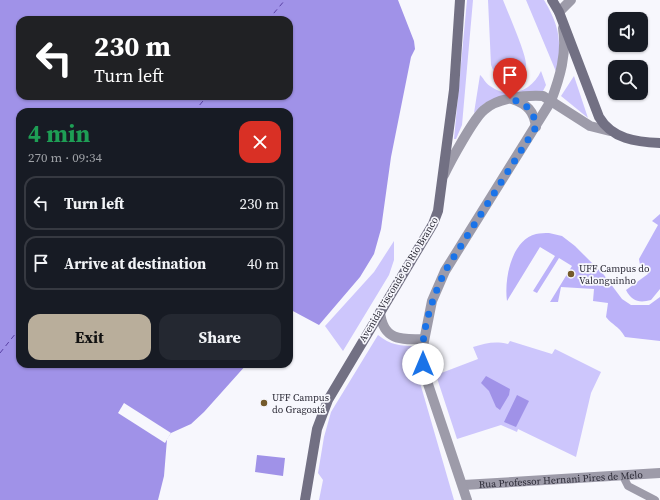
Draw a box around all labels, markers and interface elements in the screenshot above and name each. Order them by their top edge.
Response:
map controls [608,12,648,100]
button: sound [608,12,648,52]
text: 230 m [94,27,171,65]
icon: left [28,32,80,84]
pin [493,58,527,99]
button: search [608,60,648,100]
text: Turn left [94,63,164,88]
icon: arrive [499,64,521,86]
text: 4 min [28,117,90,150]
button: close [239,121,281,163]
text: 270 m · 09:34 [28,149,102,166]
icon: left [30,192,52,214]
text: Turn left [64,193,124,214]
text: 230 m [239,193,279,214]
street label: Avenida Visconde do Rio Branco [356,214,441,344]
icon: arrive [30,252,52,274]
text: Arrive at destination [64,253,206,274]
text: 40 m [247,253,279,274]
place label: UFF Campus do Valonguinho [579,262,650,287]
marker: UFF Campus do Valonguinho [566,269,576,279]
button: Exit [28,314,151,360]
button: Share [159,314,281,360]
position arrow [402,343,444,385]
place label: UFF Campus do Gragoatá [272,391,329,416]
marker: UFF Campus do Gragoatá [259,398,269,408]
street label: Rua Professor Hernani Pires de Melo [478,468,644,491]

